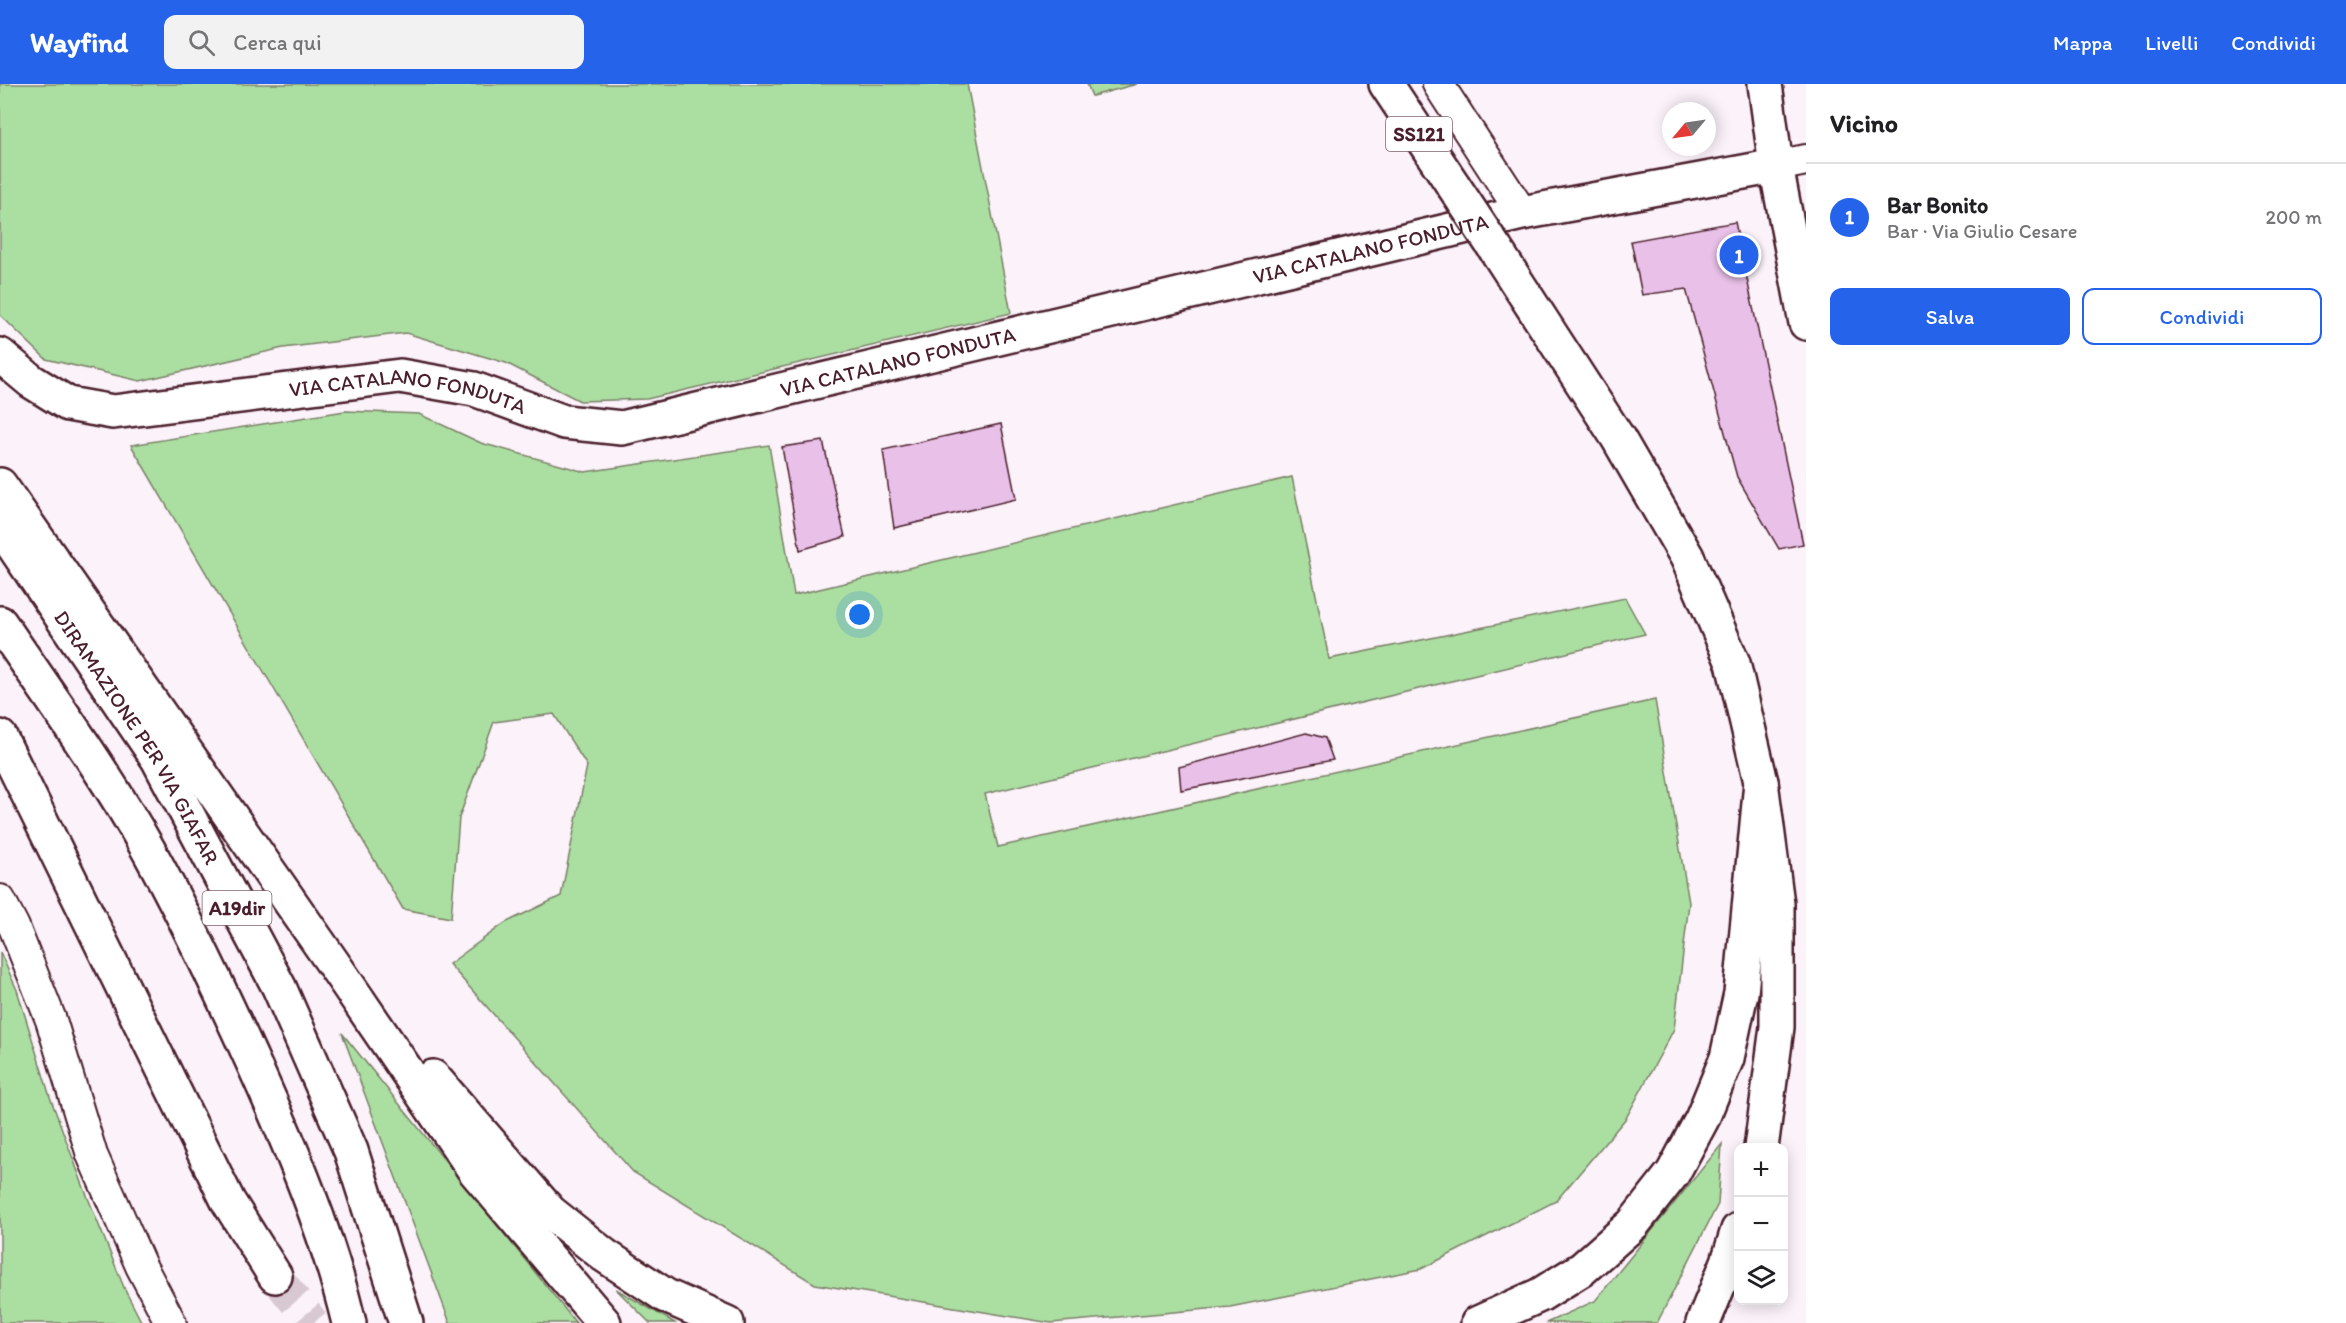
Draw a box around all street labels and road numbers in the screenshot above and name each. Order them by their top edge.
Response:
road number: SS121 [1386,117,1452,151]
street label: VIA CATALANO FONDUTA [1250,208,1491,289]
street label: VIA CATALANO FONDUTA [778,321,1019,402]
street label: VIA CATALANO FONDUTA [288,363,530,419]
street label: DIRAMAZIONE PER VIA GIAFAR [49,606,225,868]
road number: A19dir [202,891,272,925]

